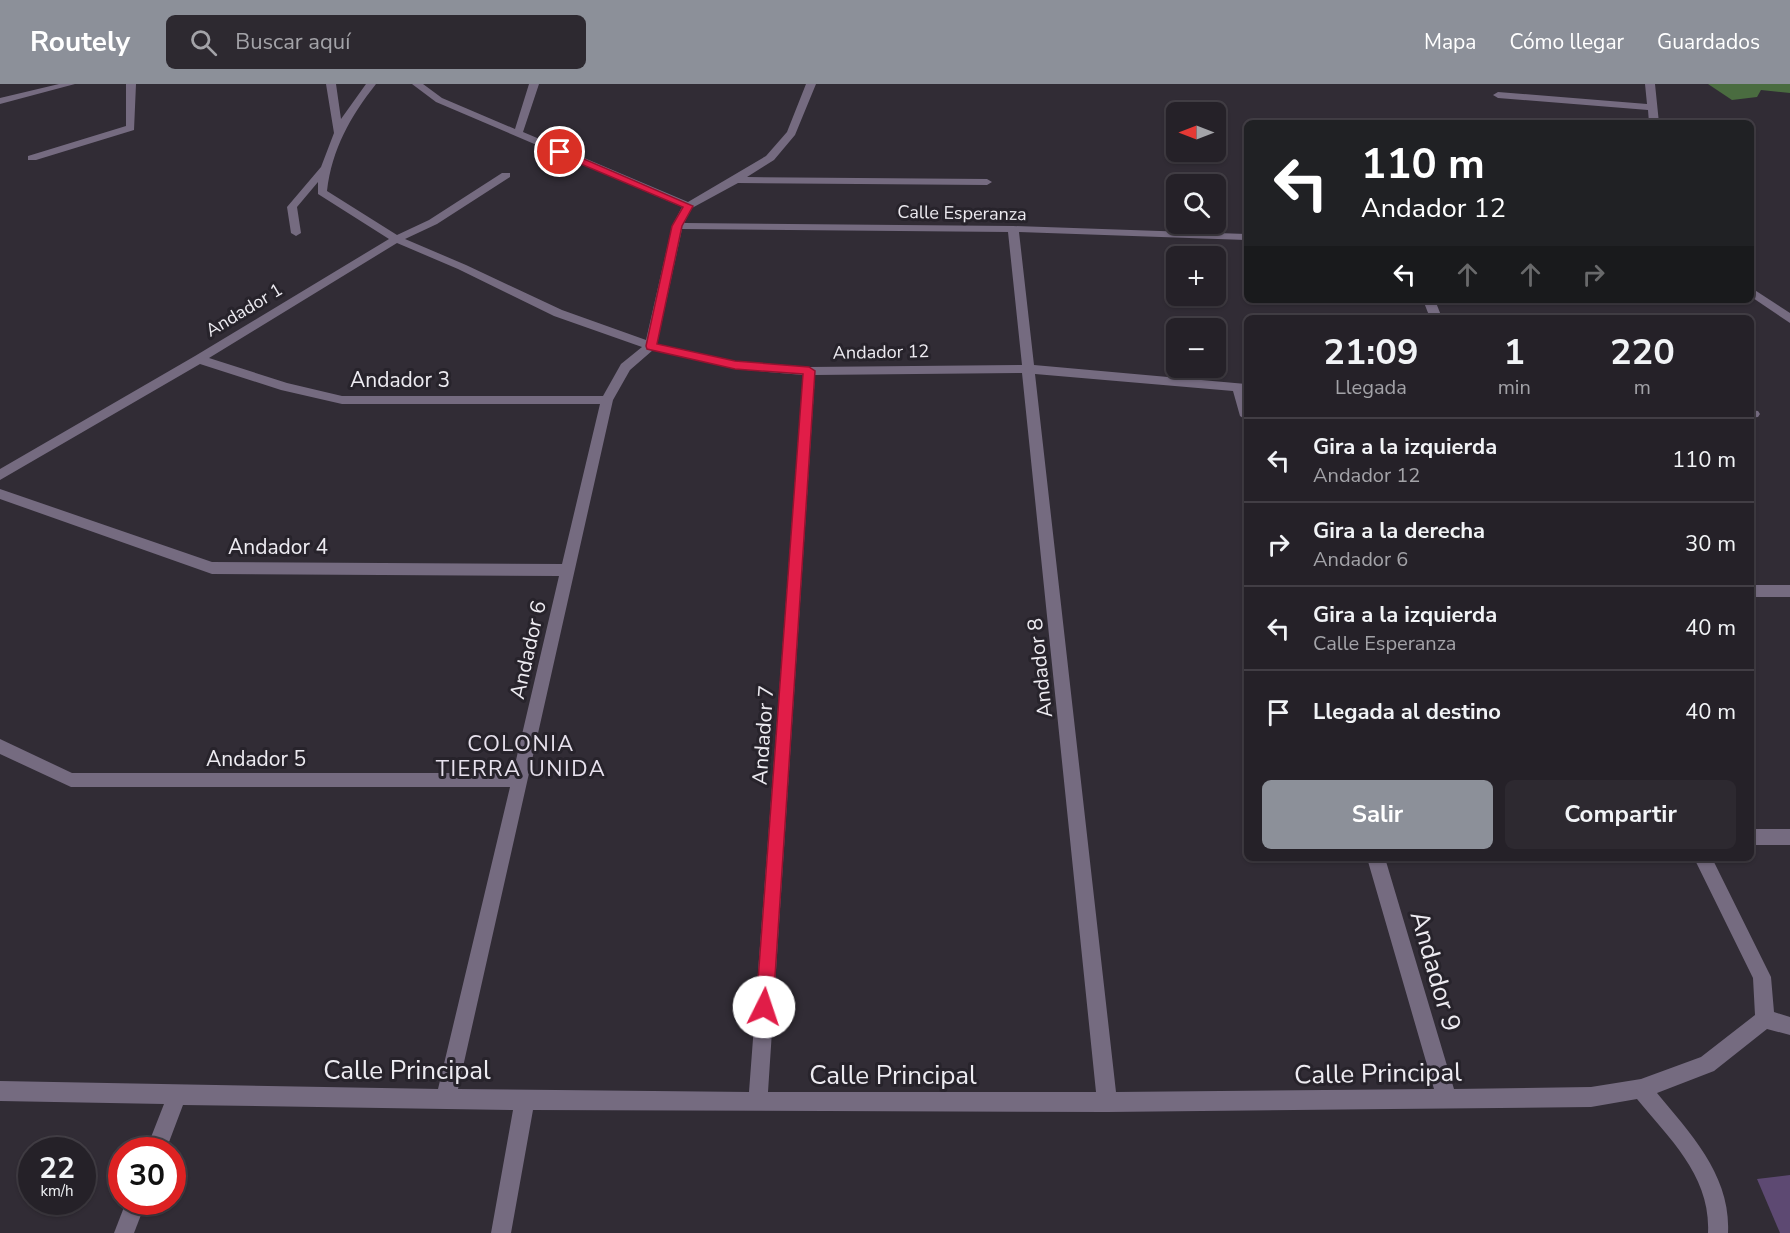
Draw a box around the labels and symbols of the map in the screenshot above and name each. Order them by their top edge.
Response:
north arrow [1166,102,1226,162]
pin [534,126,585,177]
street label: Calle Esperanza [897,200,1027,226]
street label: Andador 1 [201,278,287,342]
street label: Andador 12 [833,339,929,365]
street label: Andador 3 [350,366,450,394]
street label: Andador 4 [228,533,328,561]
street label: Andador 6 [503,598,553,702]
street label: Andador 8 [1021,617,1059,719]
street label: Andador 7 [746,684,780,786]
district label: COLONIA TIERRA UNIDA [436,729,606,784]
street label: Andador 5 [206,745,306,773]
street label: Andador 9 [1402,907,1469,1035]
position arrow [732,975,796,1039]
street label: Calle Principal [323,1053,491,1088]
street label: Calle Principal [1294,1055,1462,1092]
street label: Calle Principal [809,1058,977,1093]
speed limit sign: 30 [108,1137,186,1215]

